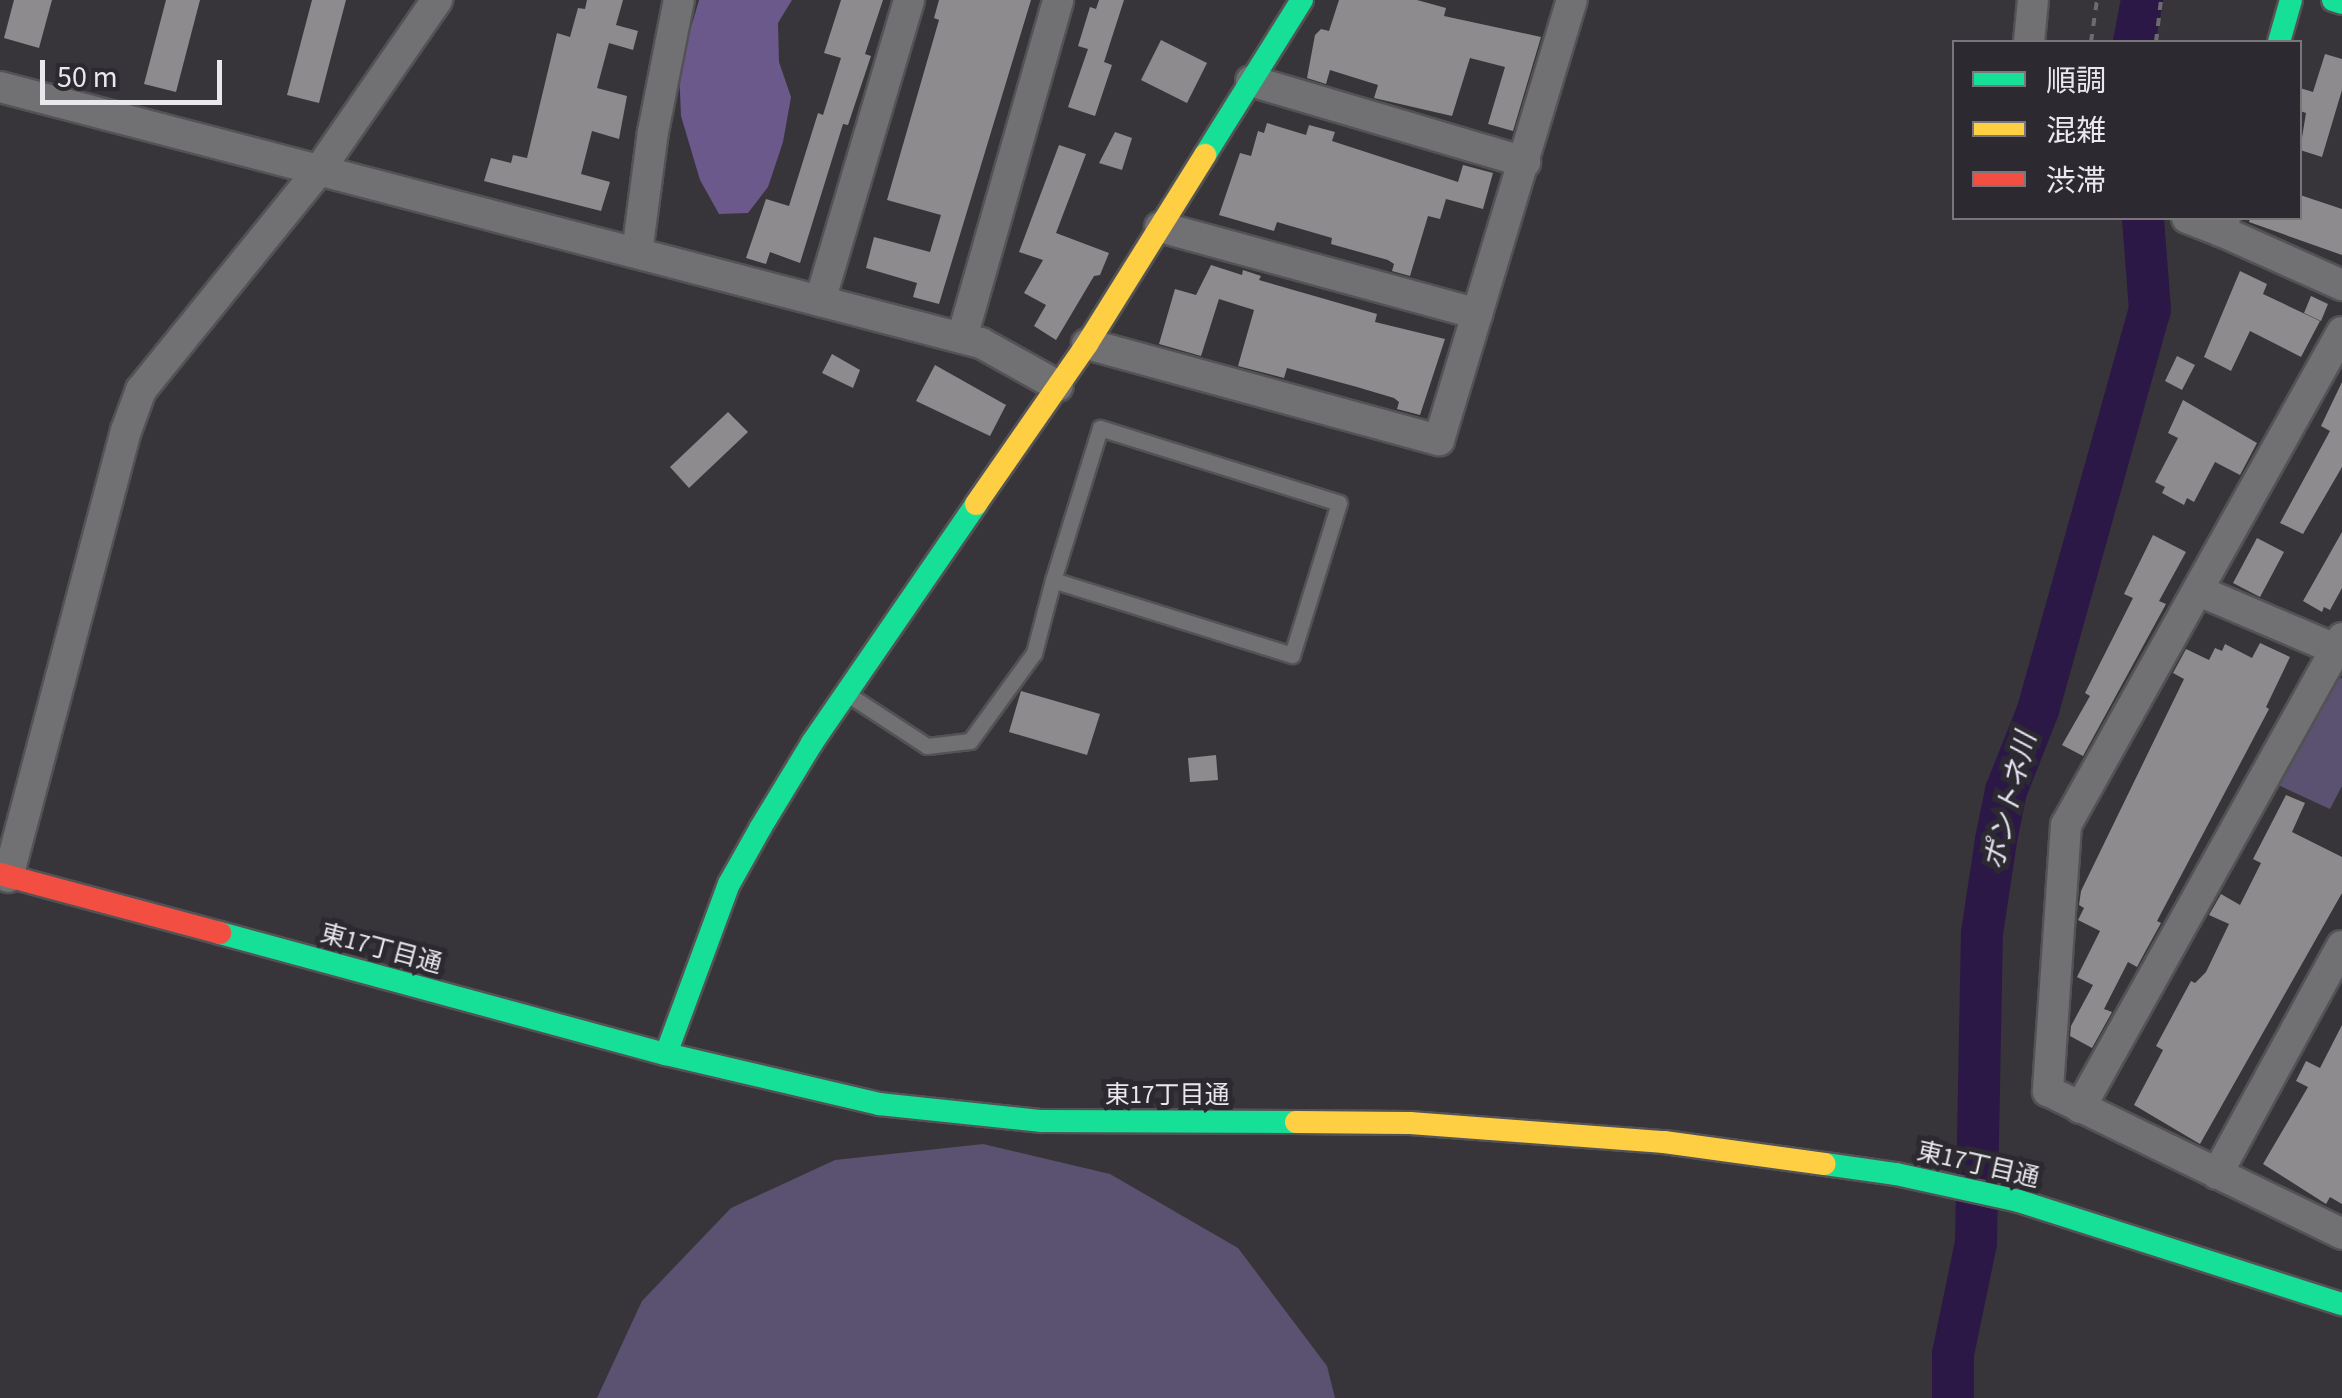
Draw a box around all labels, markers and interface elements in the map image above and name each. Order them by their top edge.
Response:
scale bar [45,40,228,102]
legend [1952,40,2302,220]
text: 50 m [57,56,118,99]
text: 順調 [2046,60,2106,103]
text: 混雑 [2046,110,2106,153]
text: 渋滞 [2046,160,2106,203]
water label: ポントネ川 [1977,729,2043,873]
street label: 東17丁目通 [317,918,445,980]
street label: 東17丁目通 [1105,1080,1229,1110]
street label: 東17丁目通 [1914,1136,2042,1194]

